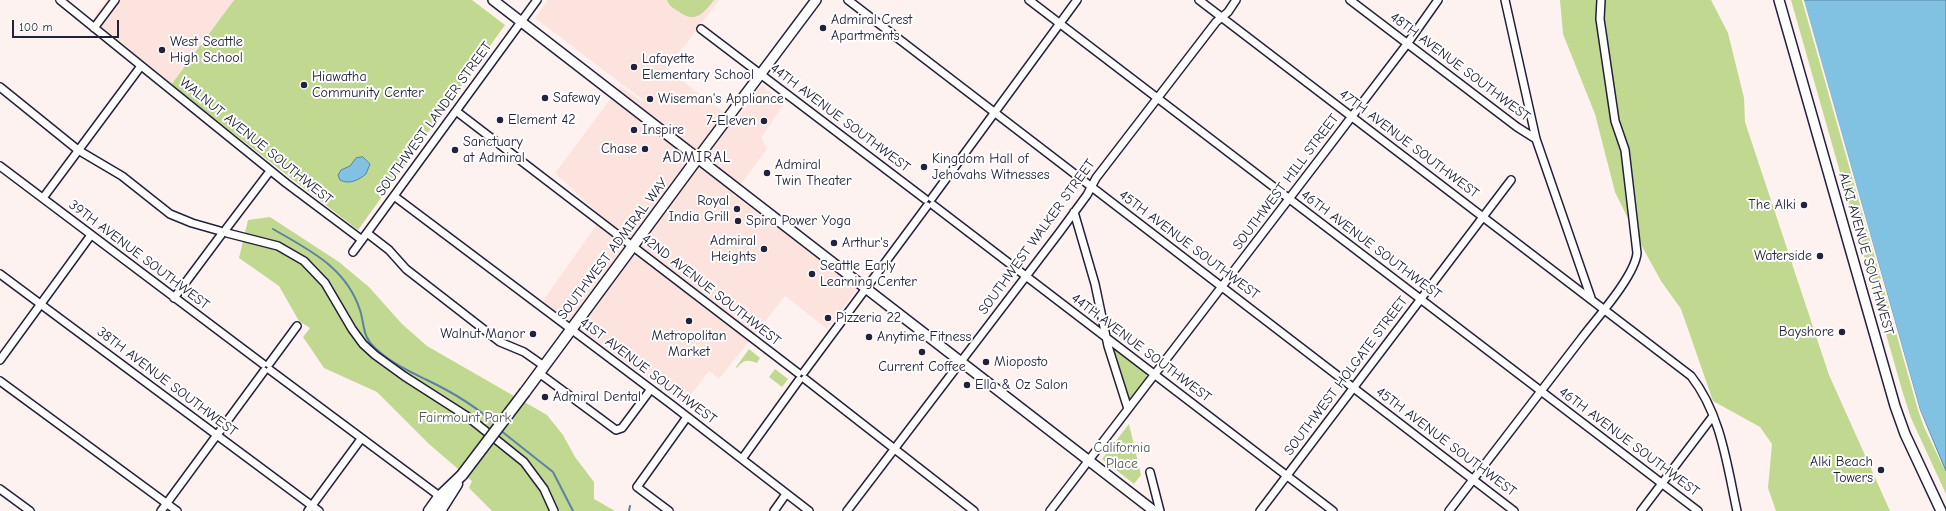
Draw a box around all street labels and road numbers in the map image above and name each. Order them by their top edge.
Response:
street label: 48TH AVENUE SOUTHWEST [1387,9,1533,125]
street label: SOUTHWEST LANDER STREET [372,39,496,199]
street label: 44TH AVENUE SOUTHWEST [767,60,913,176]
street label: WALNUT AVENUE SOUTHWEST [176,74,336,208]
street label: 47TH AVENUE SOUTHWEST [1336,86,1482,202]
street label: SOUTHWEST HILL STREET [1229,111,1343,253]
street label: SOUTHWEST WALKER STREET [975,156,1099,318]
street label: ALKI AVENUE SOUTHWEST [1835,171,1897,337]
street label: SOUTHWEST ADMIRAL WAY [554,175,672,323]
street label: 45TH AVENUE SOUTHWEST [1116,187,1262,303]
street label: 46TH AVENUE SOUTHWEST [1298,187,1444,303]
street label: 39TH AVENUE SOUTHWEST [65,197,213,313]
street label: 42ND AVENUE SOUTHWEST [638,231,784,349]
street label: 44TH AVENUE SOUTHWEST [1068,290,1214,406]
street label: SOUTHWEST HOLGATE STREET [1281,293,1411,459]
street label: 41ST AVENUE SOUTHWEST [576,314,720,428]
street label: 38TH AVENUE SOUTHWEST [94,324,240,440]
street label: 45TH AVENUE SOUTHWEST [1373,384,1519,500]
street label: 46TH AVENUE SOUTHWEST [1556,384,1702,500]

